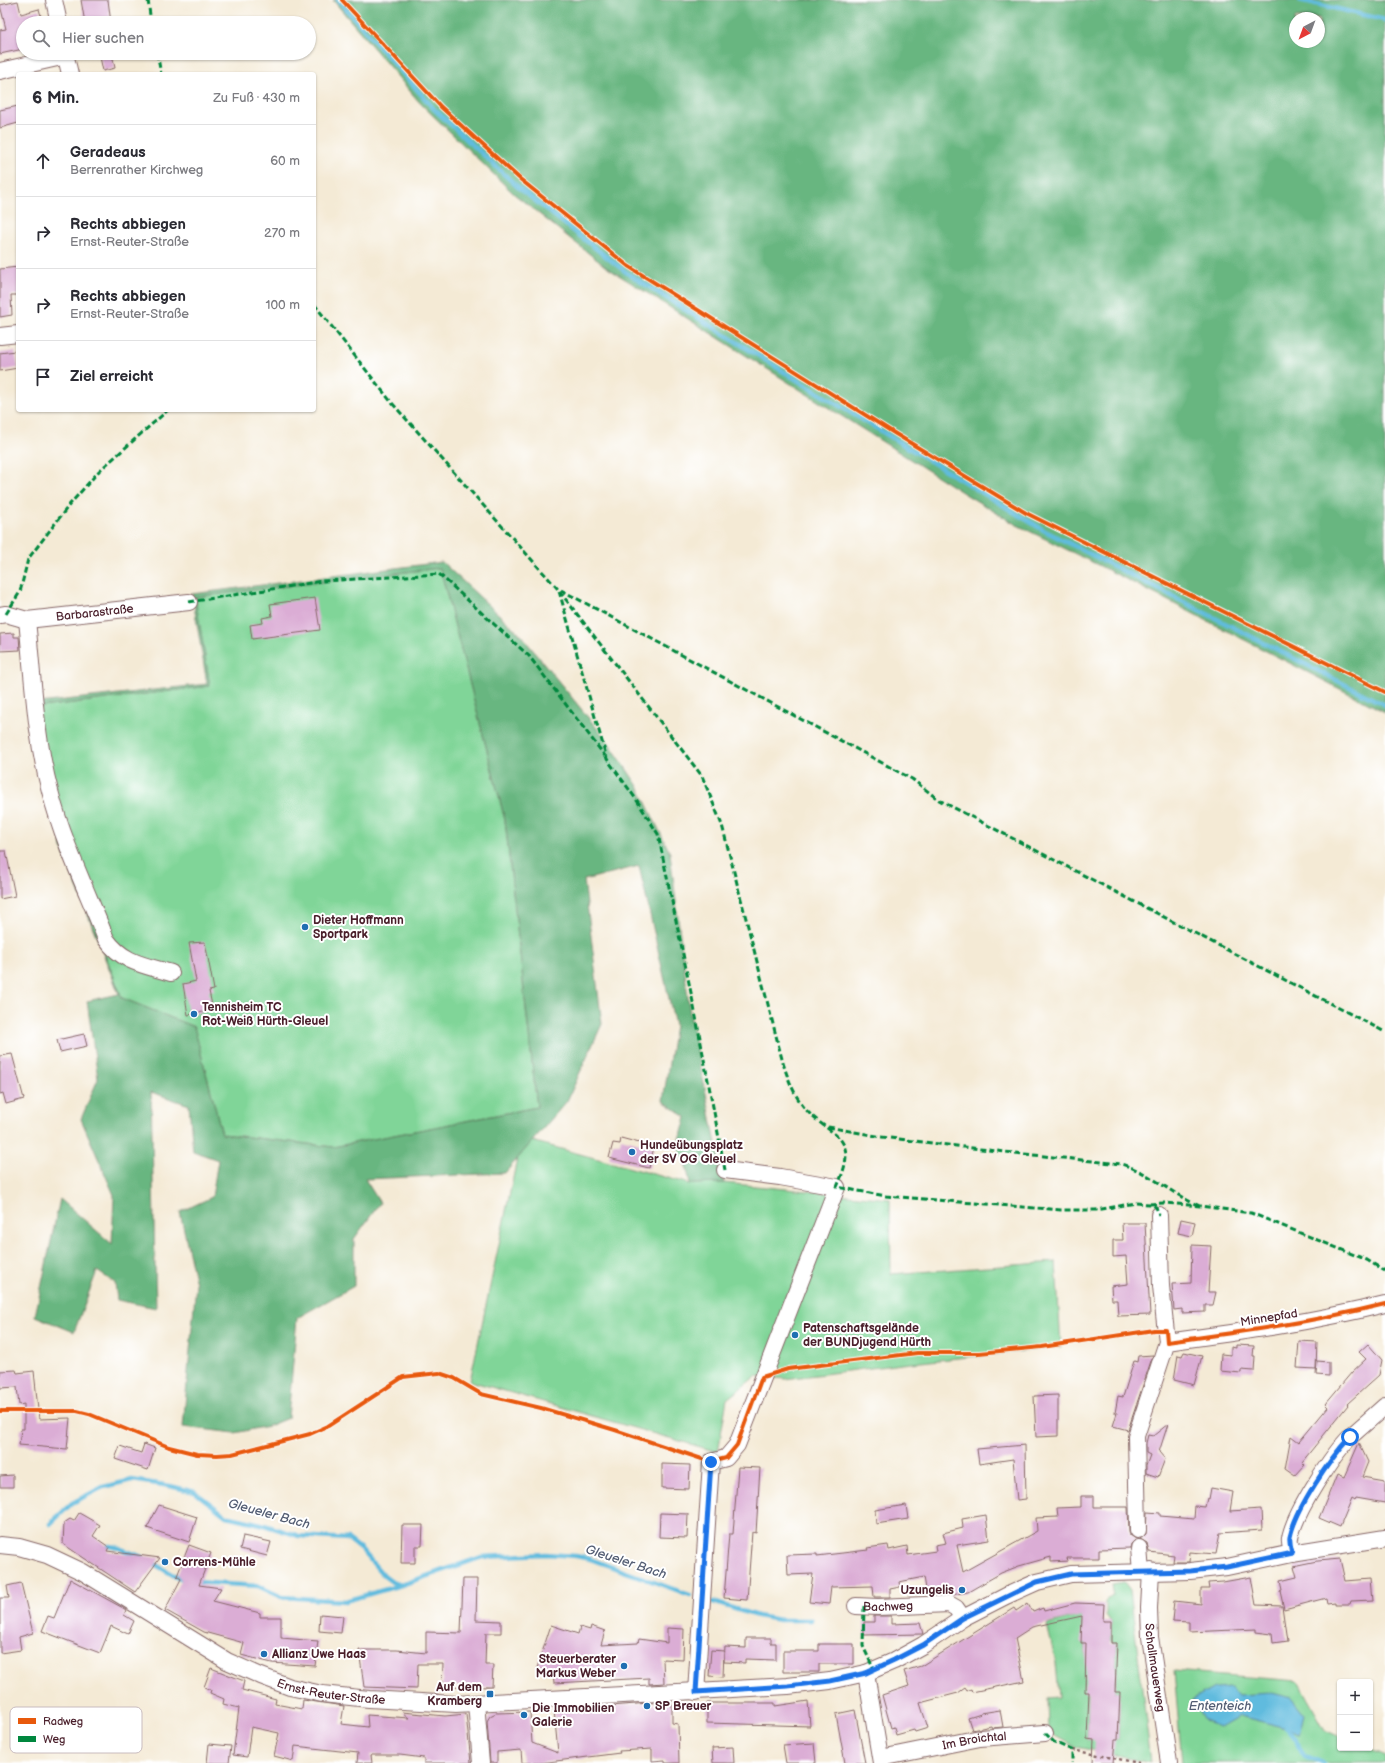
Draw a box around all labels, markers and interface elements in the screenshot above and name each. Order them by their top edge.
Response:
north arrow [1289,12,1325,48]
search box [16,16,316,60]
icon: search [30,27,52,49]
text: Hier suchen [62,29,144,48]
text: 6 Min. [32,88,79,108]
text: Zu Fuß · 430 m [213,90,300,106]
text: Geradeaus [70,143,146,162]
icon: ahead [32,150,54,172]
text: 60 m [270,153,300,169]
text: Berrenrather Kirchweg [70,162,203,178]
text: Rechts abbiegen [70,215,186,234]
icon: right [32,222,54,244]
text: 270 m [264,225,300,241]
text: Ernst-Reuter-Straße [70,234,189,250]
text: Rechts abbiegen [70,287,186,306]
icon: right [32,294,54,316]
text: 100 m [265,297,300,313]
text: Ernst-Reuter-Straße [70,306,189,322]
icon: arrive [32,366,54,388]
text: Ziel erreicht [70,367,153,386]
street label: Barbarastraße [55,601,134,624]
place label: Dieter Hoffmann Sportpark [313,913,404,942]
marker: Dieter Hoffmann Sportpark [300,922,310,932]
place label: Tennisheim TC Rot-Weiß Hürth-Gleuel [202,1000,328,1029]
marker: Tennisheim TC Rot-Weiß Hürth-Gleuel [189,1009,199,1019]
place label: Hundeübungsplatz der SV OG Gleuel [640,1138,743,1167]
marker: Hundeübungsplatz der SV OG Gleuel [627,1147,637,1157]
street label: Minnepfad [1239,1306,1299,1330]
place label: Patenschaftsgelände der BUNDjugend Hürth [803,1321,931,1350]
marker: Patenschaftsgelände der BUNDjugend Hürth [790,1330,800,1340]
route start [1341,1428,1359,1446]
route end [702,1453,720,1471]
water label: Gleueler Bach [226,1495,312,1533]
water label: Gleueler Bach [584,1541,668,1583]
place label: Correns-Mühle [173,1555,256,1570]
marker: Correns-Mühle [160,1557,170,1567]
place label: Uzungelis [901,1583,954,1598]
marker: Uzungelis [957,1585,967,1595]
street label: Bachweg [863,1598,913,1615]
street label: Schallmauerweg [1142,1623,1169,1713]
place label: Allianz Uwe Haas [271,1647,366,1662]
marker: Allianz Uwe Haas [259,1649,269,1659]
place label: Steuerberater Markus Weber [536,1652,616,1681]
marker: Steuerberater Markus Weber [619,1661,629,1671]
street label: Ernst-Reuter-Straße [275,1675,386,1707]
map controls [1337,1679,1373,1751]
button: + [1337,1679,1373,1715]
place label: Auf dem Kramberg [427,1680,482,1709]
marker: Auf dem Kramberg [485,1689,495,1699]
water label: Ententeich [1189,1698,1251,1714]
place label: SP Breuer [655,1699,712,1714]
place label: Die Immobilien Galerie [532,1701,615,1730]
marker: SP Breuer [642,1701,652,1711]
legend [10,1707,142,1753]
marker: Die Immobilien Galerie [519,1710,529,1720]
text: Radweg [43,1715,83,1728]
button: − [1337,1715,1373,1751]
street label: Im Broichtal [941,1728,1007,1753]
text: Weg [43,1733,65,1746]

